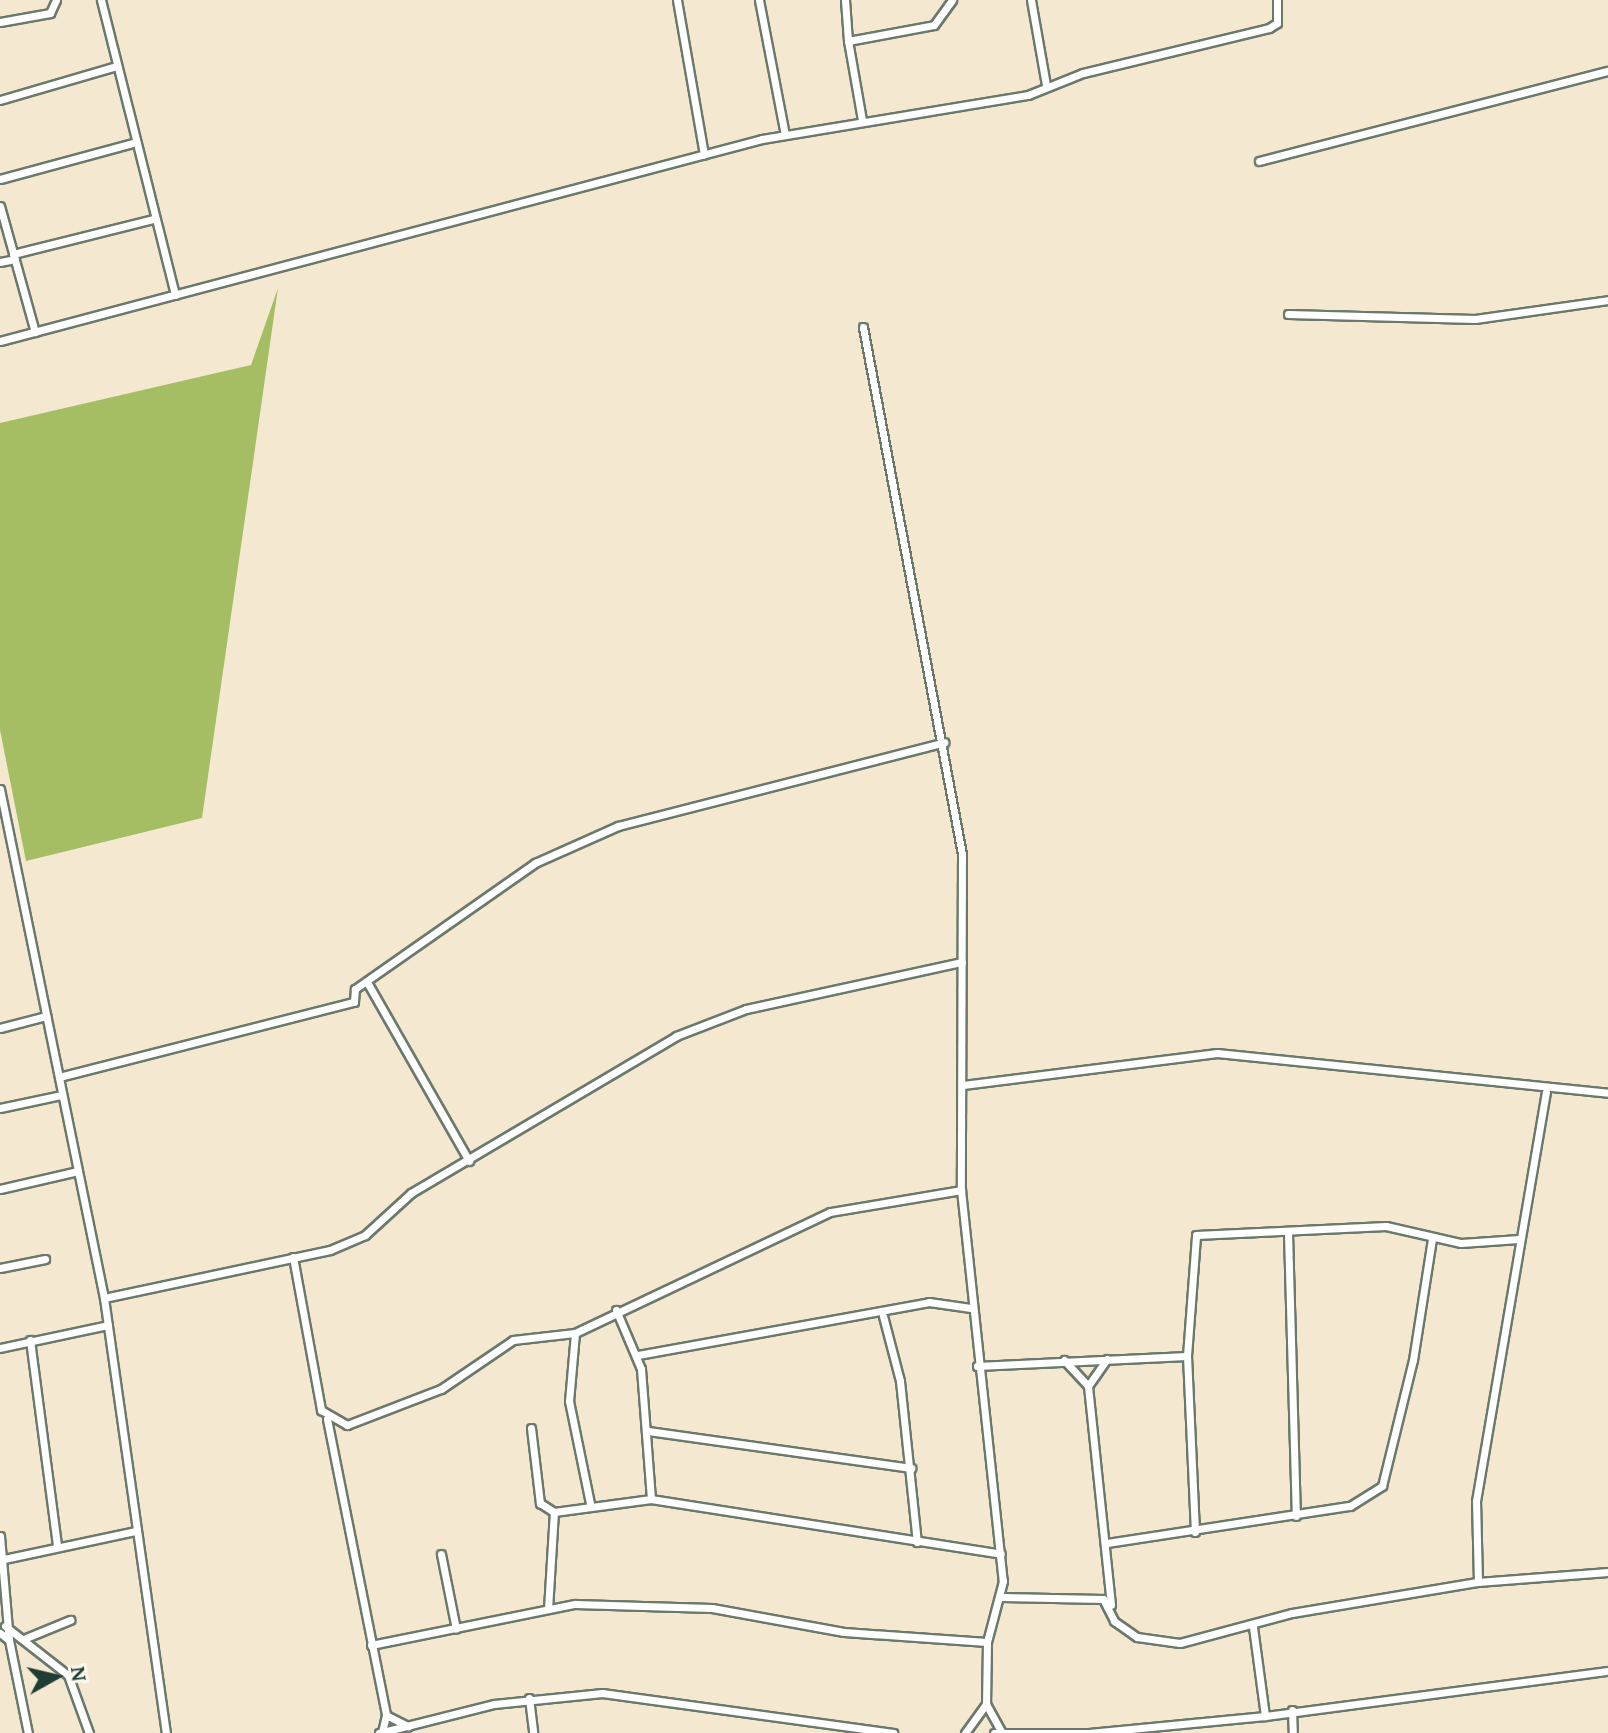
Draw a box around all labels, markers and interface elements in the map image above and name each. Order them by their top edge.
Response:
north arrow [16,1637,96,1717]
text: N [63,1664,97,1683]

